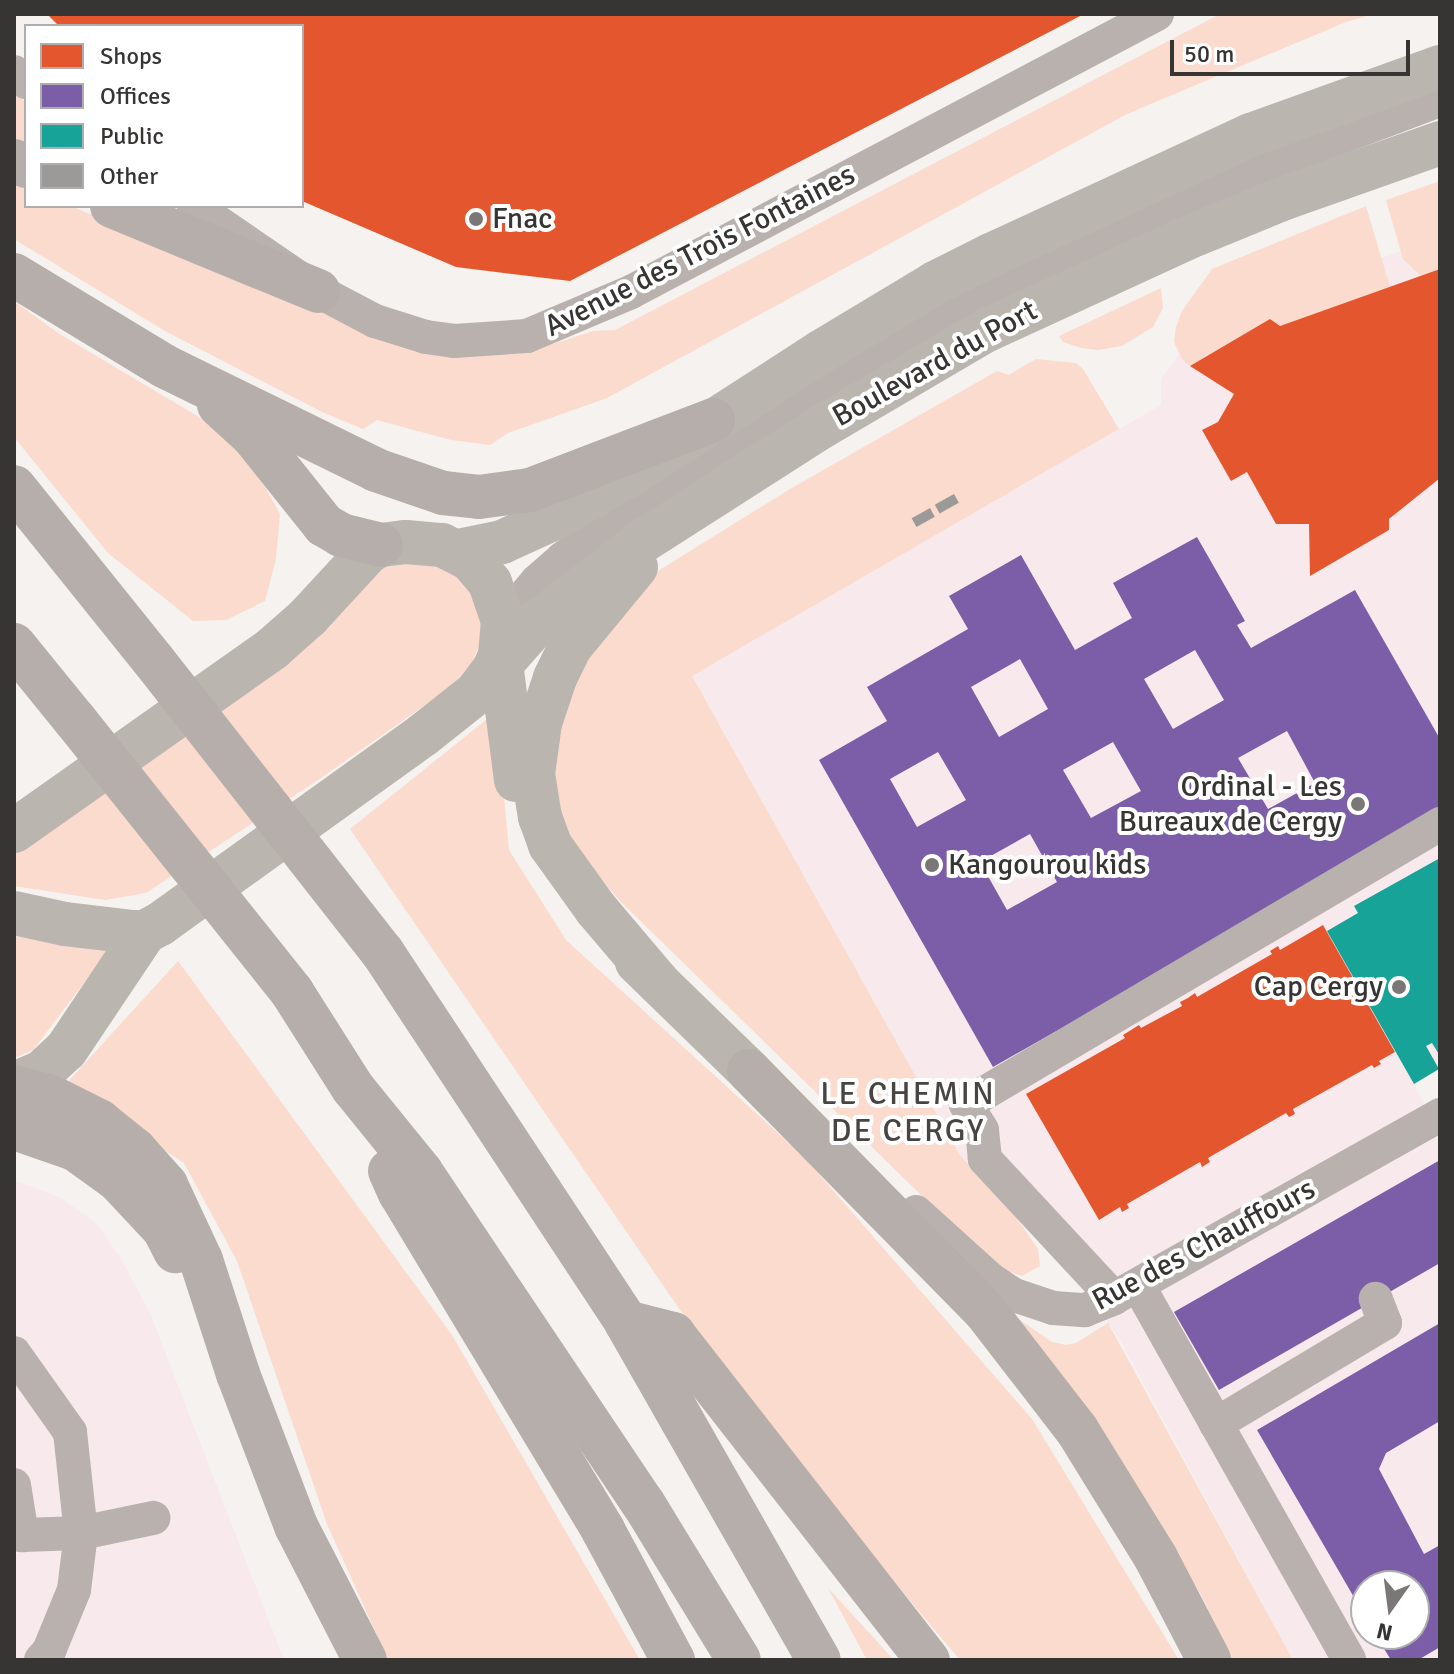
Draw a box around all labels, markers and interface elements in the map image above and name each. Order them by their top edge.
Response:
legend [24,24,304,208]
scale bar [1174,24,1414,74]
text: 50 m [1184,39,1234,69]
text: Shops [100,41,162,71]
text: Offices [100,81,171,111]
text: Public [100,121,164,151]
street label: Avenue des Trois Fontaines [539,157,861,345]
text: Other [100,161,158,191]
place label: Fnac [492,201,552,237]
marker: Fnac [467,210,485,228]
street label: Boulevard du Port [826,293,1044,435]
place label: Ordinal - Les Bureaux de Cergy [1119,769,1342,840]
marker: Ordinal - Les Bureaux de Cergy [1349,795,1367,813]
place label: Kangourou kids [948,847,1146,883]
marker: Kangourou kids [923,856,941,874]
place label: Cap Cergy [1254,969,1383,1005]
marker: Cap Cergy [1390,978,1408,996]
district label: LE CHEMIN DE CERGY [820,1076,996,1151]
street label: Rue des Chauffours [1086,1171,1322,1319]
north arrow [1350,1570,1430,1650]
text: N [1374,1617,1395,1647]

